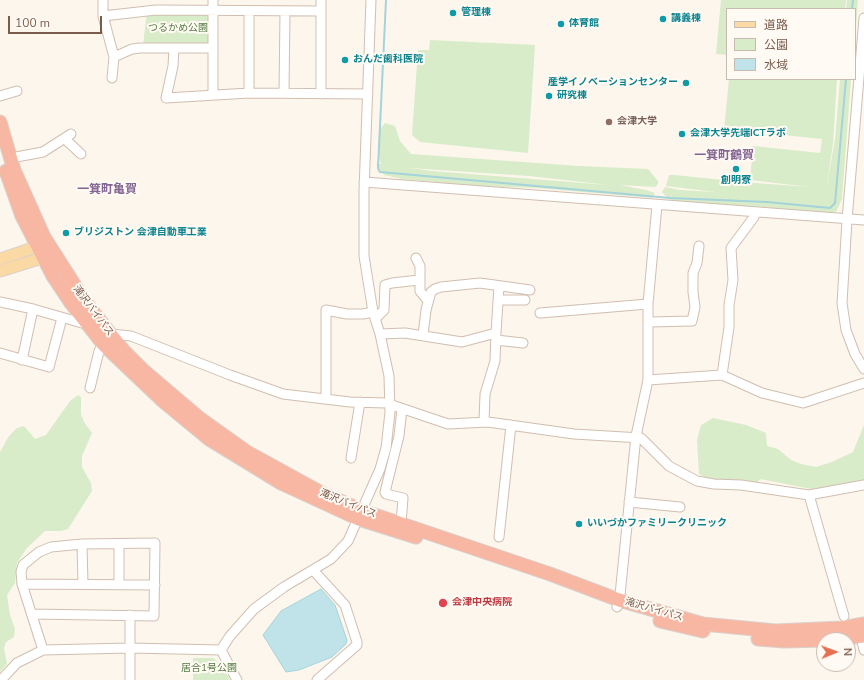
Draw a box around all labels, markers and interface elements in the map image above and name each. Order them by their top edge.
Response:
place label: 管理棟 [461,7,491,19]
scale bar [10,8,104,34]
marker: 管理棟 [448,8,458,18]
legend [726,8,856,80]
place label: 講義棟 [671,13,701,25]
marker: 講義棟 [658,14,668,24]
text: 100 m [15,15,50,31]
text: 道路 [764,17,788,33]
place label: 体育館 [569,18,599,30]
marker: 体育館 [556,19,566,29]
park label: つるかめ公園 [148,23,208,35]
text: 公園 [764,37,788,53]
place label: おんだ歯科医院 [353,54,423,66]
marker: おんだ歯科医院 [340,55,350,65]
text: 水域 [764,57,788,73]
place label: 産学イノベーションセンター [548,77,678,89]
marker: 産学イノベーションセンター [681,78,691,88]
place label: 研究棟 [557,90,587,102]
marker: 研究棟 [544,91,554,101]
place label: 会津大学 [617,116,657,128]
marker: 会津大学 [604,117,614,127]
place label: 会津大学先端ICTラボ [690,128,786,140]
marker: 会津大学先端ICTラボ [677,129,687,139]
district label: 一箕町鶴賀 [694,149,754,163]
marker: 創明寮 [731,164,741,174]
place label: 創明寮 [721,175,751,187]
district label: 一箕町亀賀 [77,183,137,197]
place label: ブリジストン 会津自動車工業 [74,227,207,239]
marker: ブリジストン 会津自動車工業 [61,228,71,238]
street label: 滝沢バイパス [70,283,116,339]
street label: 滝沢バイパス [318,487,378,521]
place label: いいづかファミリークリニック [587,518,727,530]
marker: いいづかファミリークリニック [574,519,584,529]
street label: 滝沢バイパス [624,596,684,624]
marker: 会津中央病院 [437,597,449,609]
place label: 会津中央病院 [452,597,512,609]
north arrow [816,632,856,672]
text: N [840,648,855,656]
park label: 居合1号公園 [181,663,237,675]

